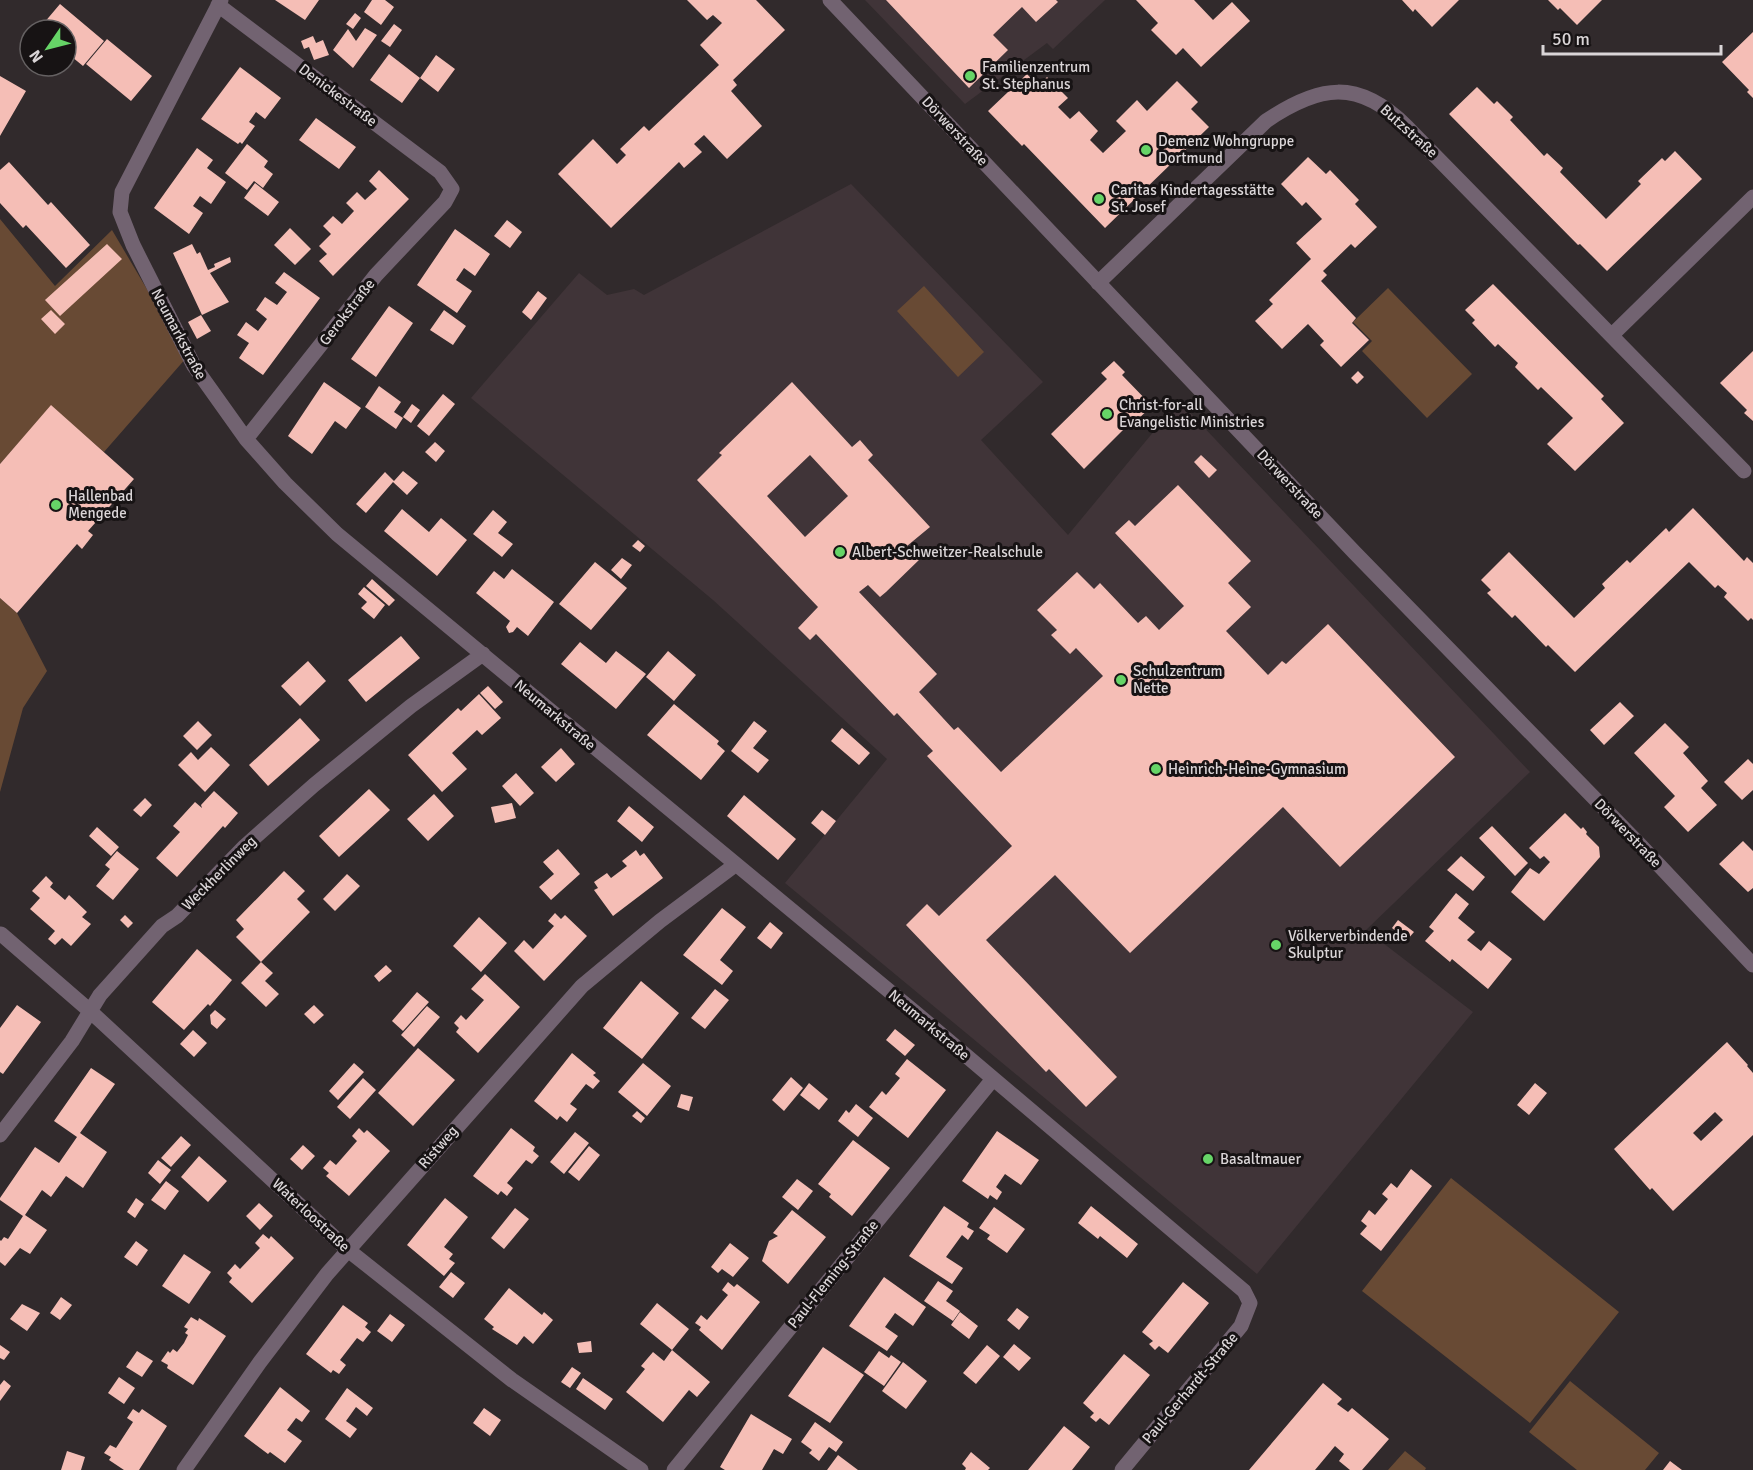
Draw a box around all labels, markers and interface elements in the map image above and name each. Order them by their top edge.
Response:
north arrow [18,18,78,78]
scale bar [1543,18,1722,56]
text: 50 m [1552,28,1590,50]
text: N [25,46,48,66]
place label: Familienzentrum St. Stephanus [982,58,1090,93]
street label: Denickestraße [295,60,381,130]
marker: Familienzentrum St. Stephanus [963,69,977,83]
street label: Dörwerstraße [918,92,992,170]
street label: Butzstraße [1377,100,1441,162]
place label: Demenz Wohngruppe Dortmund [1158,132,1294,167]
marker: Demenz Wohngruppe Dortmund [1139,143,1153,157]
place label: Caritas Kindertagesstätte St. Josef [1111,181,1274,216]
marker: Caritas Kindertagesstätte St. Josef [1092,192,1106,206]
street label: Gerokstraße [315,275,379,349]
street label: Neumarkstraße [148,286,210,382]
place label: Christ-for-all Evangelistic Ministries [1119,396,1265,431]
marker: Christ-for-all Evangelistic Ministries [1100,407,1114,421]
street label: Dörwerstraße [1253,445,1327,523]
place label: Hallenbad Mengede [68,487,133,522]
marker: Hallenbad Mengede [49,498,63,512]
place label: Albert-Schweitzer-Realschule [852,543,1043,561]
marker: Albert-Schweitzer-Realschule [833,545,847,559]
place label: Schulzentrum Nette [1133,662,1223,697]
marker: Schulzentrum Nette [1114,673,1128,687]
street label: Neumarkstraße [511,676,599,754]
place label: Heinrich-Heine-Gymnasium [1168,760,1346,778]
marker: Heinrich-Heine-Gymnasium [1149,762,1163,776]
street label: Dörwerstraße [1591,795,1665,871]
street label: Weckherlinweg [178,832,260,914]
place label: Völkerverbindende Skulptur [1288,927,1408,962]
marker: Völkerverbindende Skulptur [1269,938,1283,952]
street label: Neumarkstraße [885,986,973,1064]
street label: Ristweg [414,1122,462,1172]
place label: Basaltmauer [1220,1150,1301,1168]
marker: Basaltmauer [1201,1152,1215,1166]
street label: Waterloostraße [269,1175,353,1255]
street label: Paul-Fleming-Straße [784,1216,882,1332]
street label: Paul-Gerhardt-Straße [1138,1329,1242,1447]

